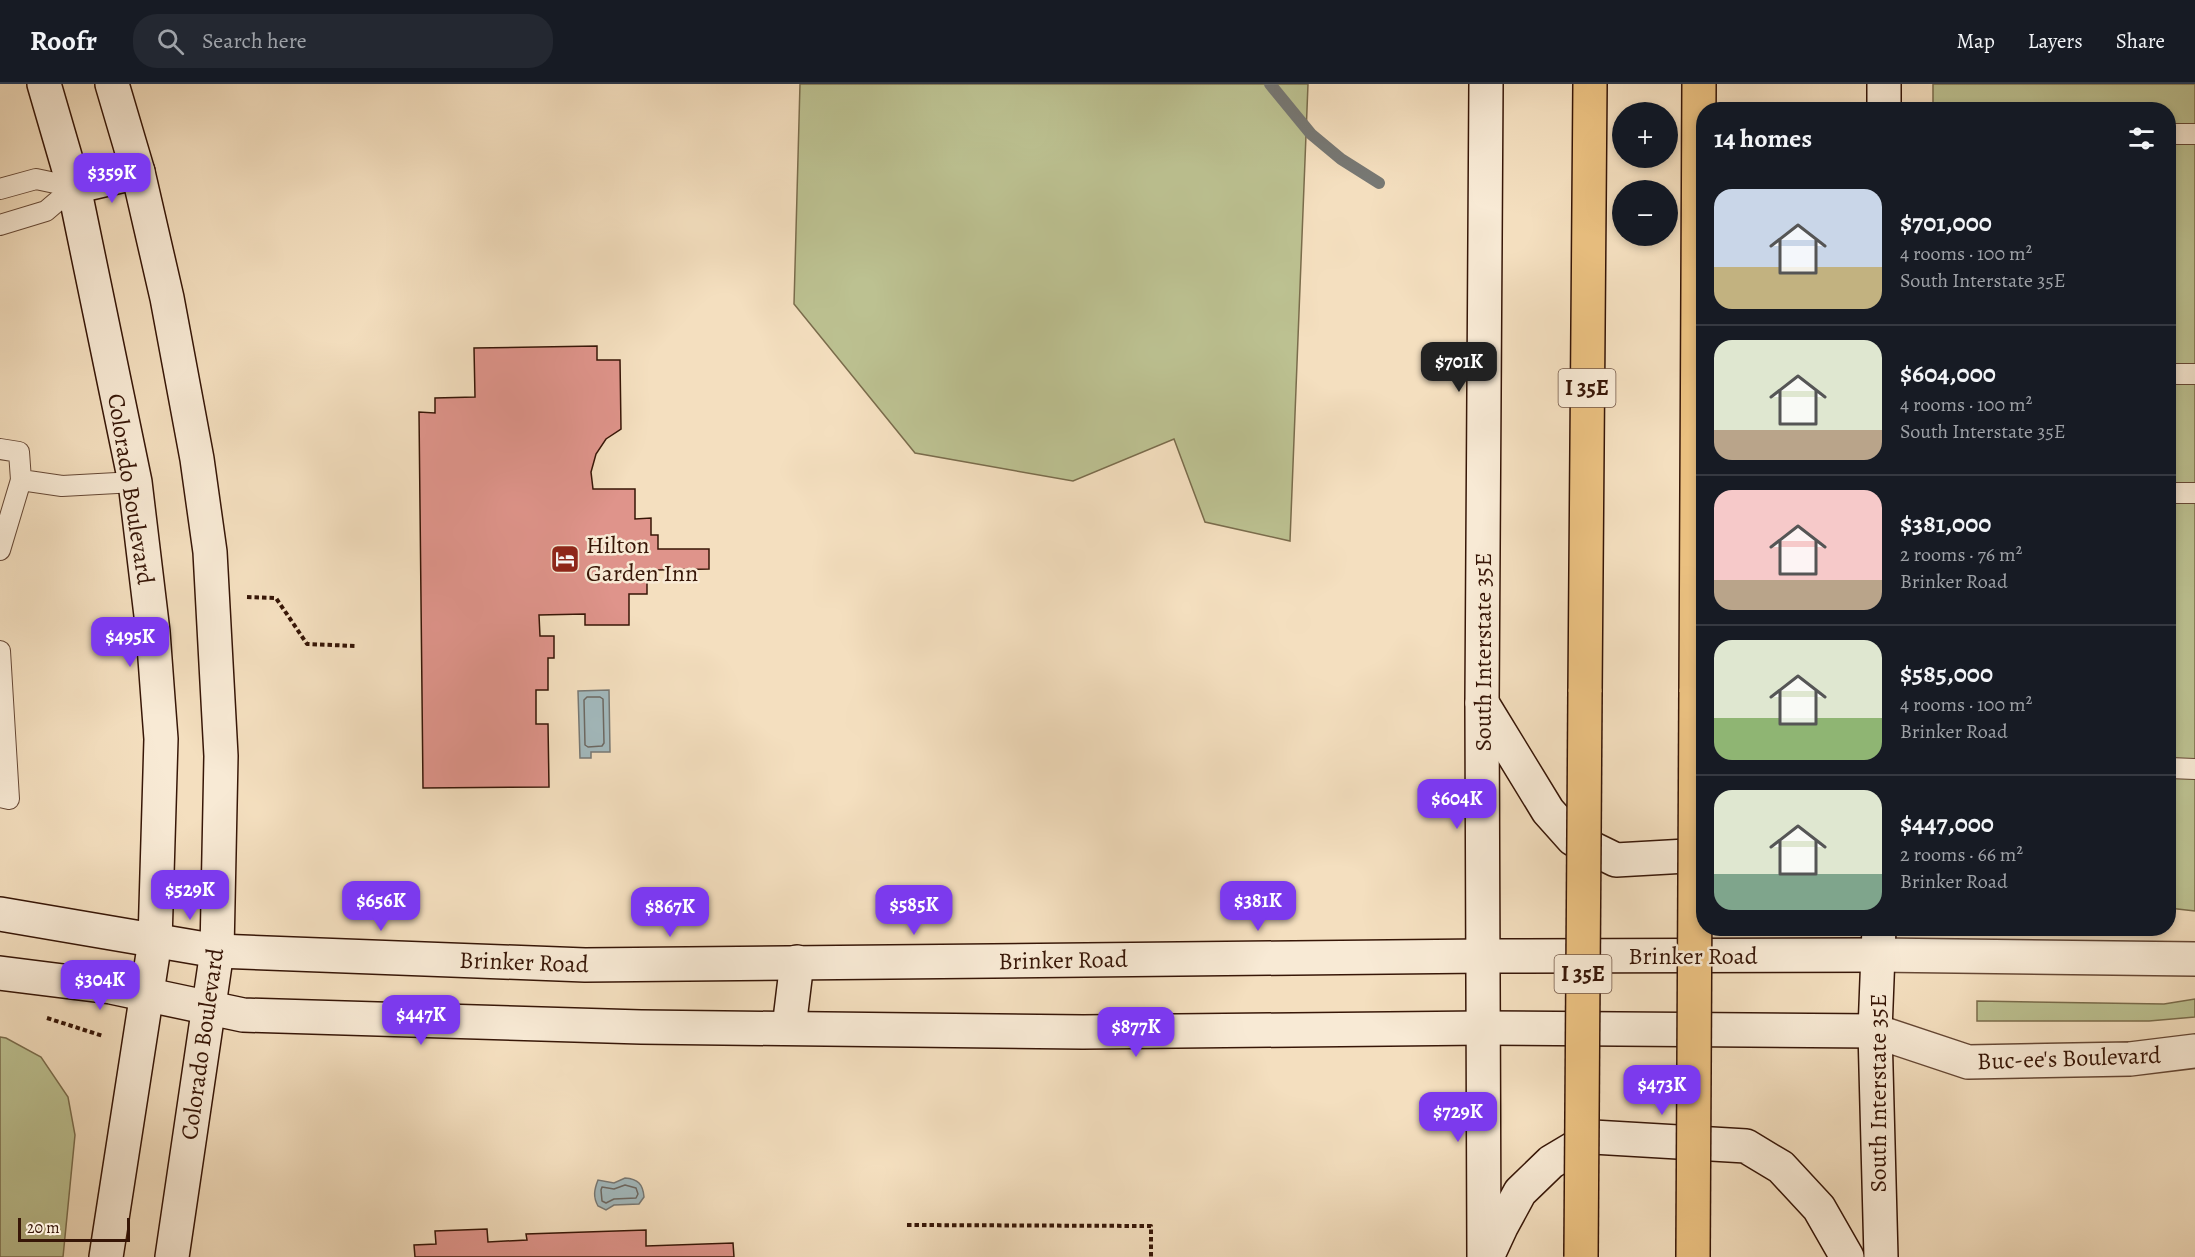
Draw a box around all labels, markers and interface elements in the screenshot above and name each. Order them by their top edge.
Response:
search box [133,14,553,68]
text: Roofr [30,22,97,60]
icon: search [154,25,187,58]
text: Search here [202,26,307,56]
text: Map [1956,27,1995,55]
text: Layers [2028,27,2083,55]
text: Share [2116,27,2165,55]
map controls [1612,102,1678,246]
button: + [1612,102,1678,168]
text: 14 homes [1714,121,1812,156]
icon: filters [2125,122,2158,155]
pin: $359K [70,153,154,204]
text: $359K [88,159,136,186]
button: − [1612,180,1678,246]
text: $701,000 [1900,205,1992,240]
icon: home [1762,213,1834,285]
text: 4 rooms · 100 m² [1900,240,2032,267]
text: South Interstate 35E [1900,267,2066,294]
pin: $701K [1417,342,1501,393]
text: $701K [1435,348,1483,375]
text: $604,000 [1900,356,1996,391]
icon: home [1762,364,1834,436]
road number: I 35E [1558,369,1616,407]
street label: Colorado Boulevard [100,391,162,587]
text: 4 rooms · 100 m² [1900,391,2032,418]
text: South Interstate 35E [1900,418,2066,445]
text: $381,000 [1900,506,1991,541]
icon: home [1762,514,1834,586]
place label: Hilton Garden Inn [586,529,698,589]
text: 2 rooms · 76 m² [1900,541,2022,568]
hotel icon: Hilton Garden Inn [549,543,581,575]
street label: South Interstate 35E [1467,553,1499,751]
text: Brinker Road [1900,568,2008,595]
pin: $495K [88,617,172,668]
text: $495K [105,623,155,650]
text: $585,000 [1900,656,1993,691]
icon: home [1762,664,1834,736]
text: 4 rooms · 100 m² [1900,691,2032,718]
text: Brinker Road [1900,718,2008,745]
pin: $604K [1415,779,1499,830]
text: $604K [1431,785,1483,812]
text: $447,000 [1900,806,1994,841]
icon: home [1762,814,1834,886]
text: 2 rooms · 66 m² [1900,841,2023,868]
text: Brinker Road [1900,868,2008,895]
pin: $529K [148,870,232,921]
text: $529K [165,876,215,903]
pin: $656K [339,881,423,932]
pin: $381K [1216,881,1300,932]
pin: $585K [872,885,956,936]
text: $656K [356,887,406,914]
pin: $867K [628,887,712,938]
text: $381K [1234,887,1282,914]
text: $585K [889,891,939,918]
text: $867K [645,893,695,920]
street label: Brinker Road [1628,940,1758,972]
street label: Brinker Road [998,943,1128,977]
street label: Brinker Road [459,944,589,980]
street label: Colorado Boulevard [173,946,231,1142]
road number: I 35E [1554,955,1612,993]
pin: $304K [58,960,142,1011]
text: $304K [75,966,125,993]
street label: South Interstate 35E [1862,994,1894,1192]
pin: $447K [379,995,463,1046]
text: $447K [396,1001,446,1028]
pin: $877K [1094,1007,1178,1058]
text: $877K [1111,1013,1161,1040]
street label: Buc-ee's Boulevard [1976,1039,2162,1077]
pin: $473K [1620,1065,1704,1116]
text: $473K [1638,1071,1687,1098]
pin: $729K [1416,1092,1500,1143]
text: $729K [1433,1098,1483,1125]
scale bar [18,1215,130,1242]
text: 20 m [27,1217,60,1239]

